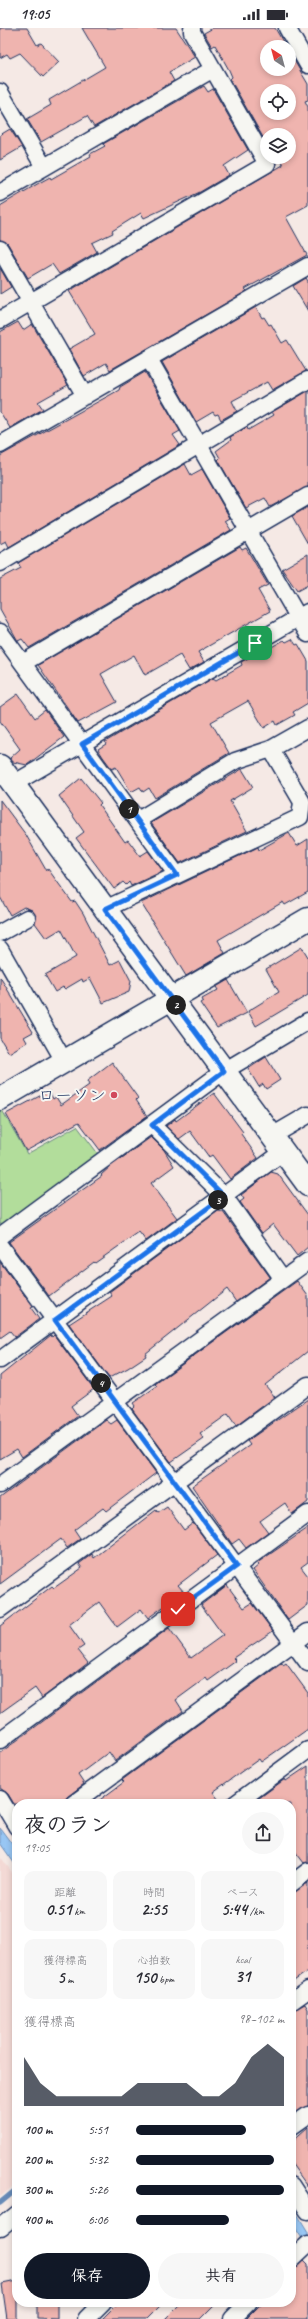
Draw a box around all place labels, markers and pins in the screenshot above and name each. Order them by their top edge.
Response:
pin [238,626,272,660]
pin: 1 [119,799,139,819]
pin: 2 [166,995,186,1015]
place label: ローソン [38,1085,106,1106]
marker: ローソン [109,1090,119,1100]
pin: 3 [208,1190,228,1210]
pin: 4 [91,1373,111,1393]
pin [161,1592,195,1626]

